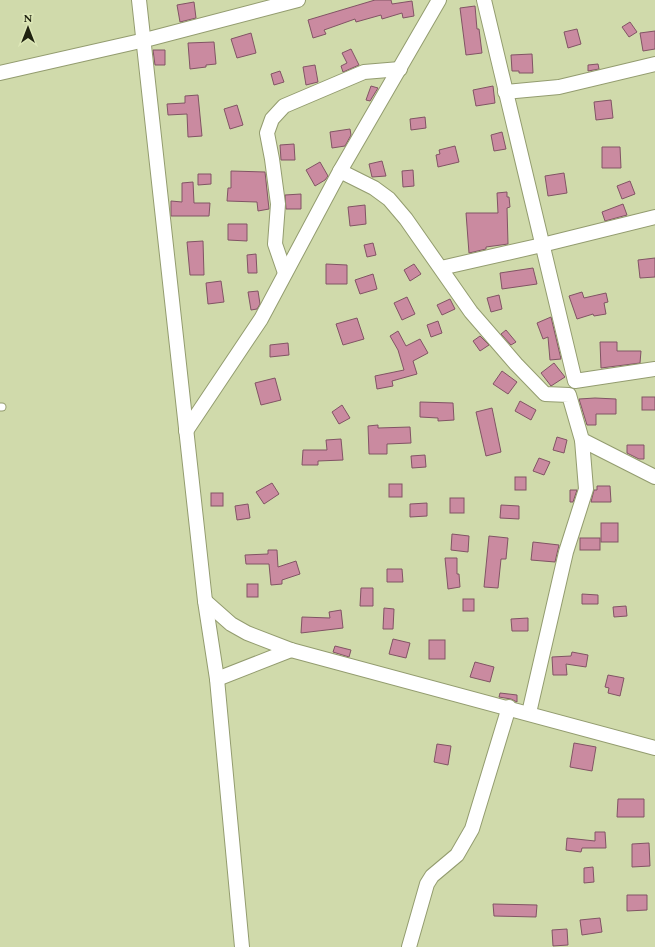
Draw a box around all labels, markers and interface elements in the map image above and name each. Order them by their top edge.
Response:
north arrow [8,8,48,48]
text: N [24,10,33,27]

